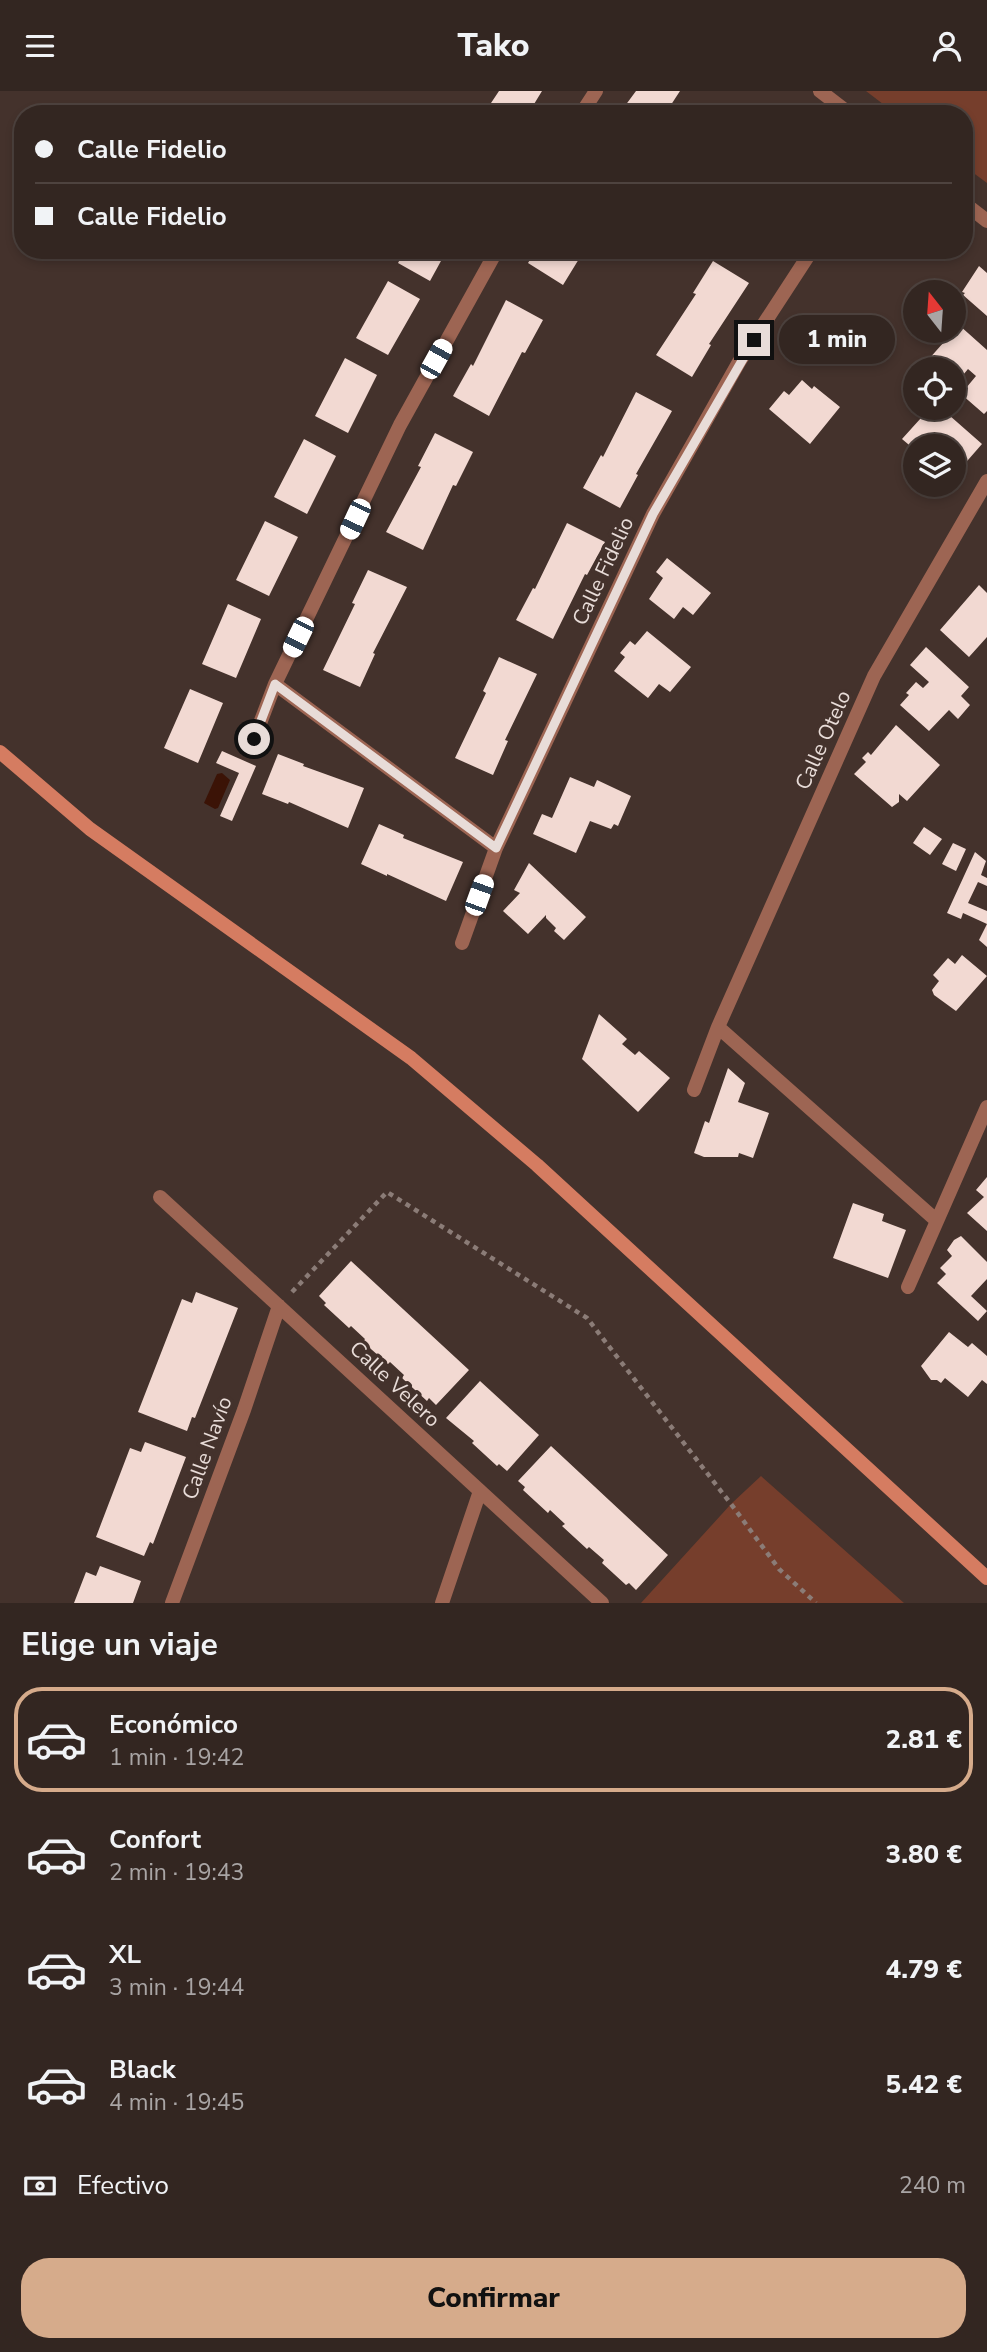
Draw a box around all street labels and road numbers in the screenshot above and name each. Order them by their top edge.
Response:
street label: Calle Fidelio [566,512,640,630]
street label: Calle Otelo [789,686,857,794]
street label: Calle Velero [344,1335,446,1433]
street label: Calle Navío [175,1393,239,1503]

